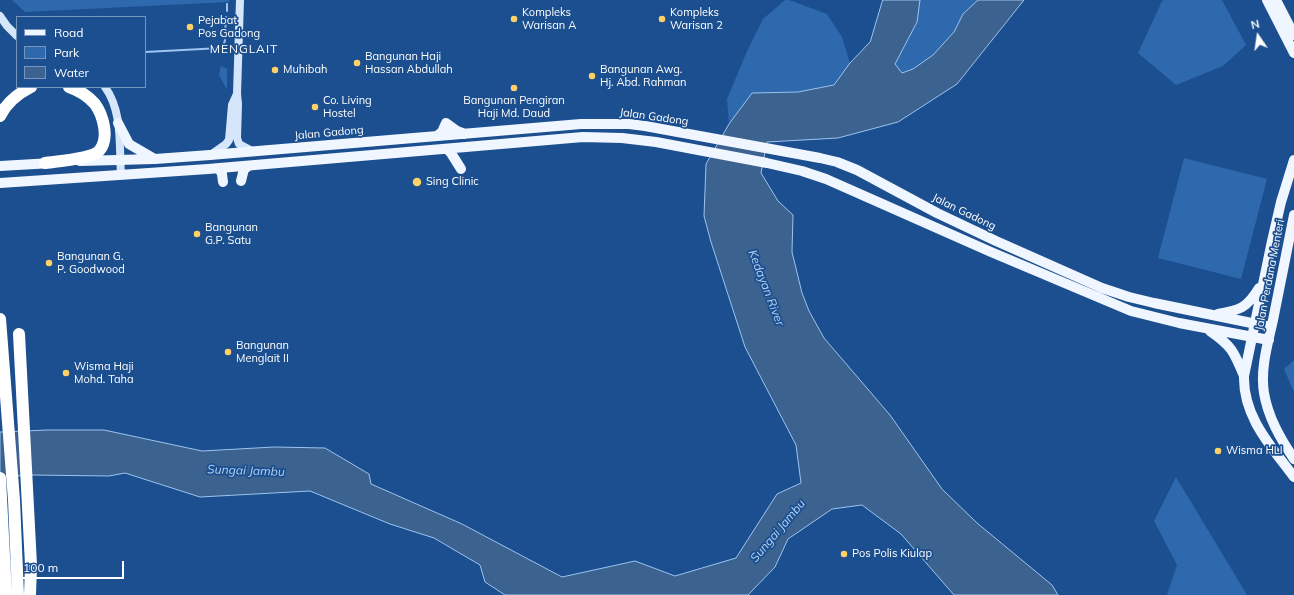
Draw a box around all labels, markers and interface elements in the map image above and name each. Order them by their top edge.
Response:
place label: Kompleks Warisan A [522,6,576,32]
place label: Kompleks Warisan 2 [670,6,723,32]
place label: Pejabat Pos Gadong [198,14,260,40]
marker: Kompleks Warisan A [509,14,519,24]
marker: Kompleks Warisan 2 [657,14,667,24]
legend [16,16,146,88]
north arrow [1238,16,1278,56]
text: N [1250,17,1261,32]
marker: Pejabat Pos Gadong [185,22,195,32]
text: Road [54,25,83,40]
district label: MENGLAIT [210,42,278,56]
text: Park [54,45,79,60]
place label: Bangunan Haji Hassan Abdullah [365,50,453,76]
marker: Bangunan Haji Hassan Abdullah [352,58,362,68]
place label: Muhibah [283,63,327,77]
place label: Bangunan Awg. Hj. Abd. Rahman [600,63,686,89]
text: Water [54,65,89,80]
marker: Muhibah [270,65,280,75]
marker: Bangunan Awg. Hj. Abd. Rahman [587,71,597,81]
marker: Bangunan Pengiran Haji Md. Daud [509,83,519,93]
place label: Co. Living Hostel [323,94,372,120]
place label: Bangunan Pengiran Haji Md. Daud [463,94,565,120]
marker: Co. Living Hostel [310,102,320,112]
street label: Jalan Gadong [619,106,689,128]
street label: Jalan Gadong [294,123,364,143]
place label: Sing Clinic [426,175,479,189]
marker: Sing Clinic [411,176,423,188]
street label: Jalan Gadong [930,191,998,233]
street label: Jalan Perdana Menteri [1253,218,1287,332]
place label: Bangunan G.P. Satu [205,221,258,247]
marker: Bangunan G.P. Satu [192,229,202,239]
water label: Kedayan River [745,248,787,328]
place label: Bangunan G. P. Goodwood [57,250,125,276]
marker: Bangunan G. P. Goodwood [44,258,54,268]
place label: Bangunan Menglait II [236,339,289,365]
marker: Bangunan Menglait II [223,347,233,357]
place label: Wisma Haji Mohd. Taha [74,360,134,386]
marker: Wisma Haji Mohd. Taha [61,368,71,378]
place label: Wisma HLI [1226,444,1283,458]
marker: Wisma HLI [1213,446,1223,456]
water label: Sungai Jambu [207,462,285,480]
water label: Sungai Jambu [748,497,808,565]
place label: Pos Polis Kiulap [852,547,932,561]
marker: Pos Polis Kiulap [839,549,849,559]
scale bar [18,553,126,579]
text: 100 m [23,560,58,575]

